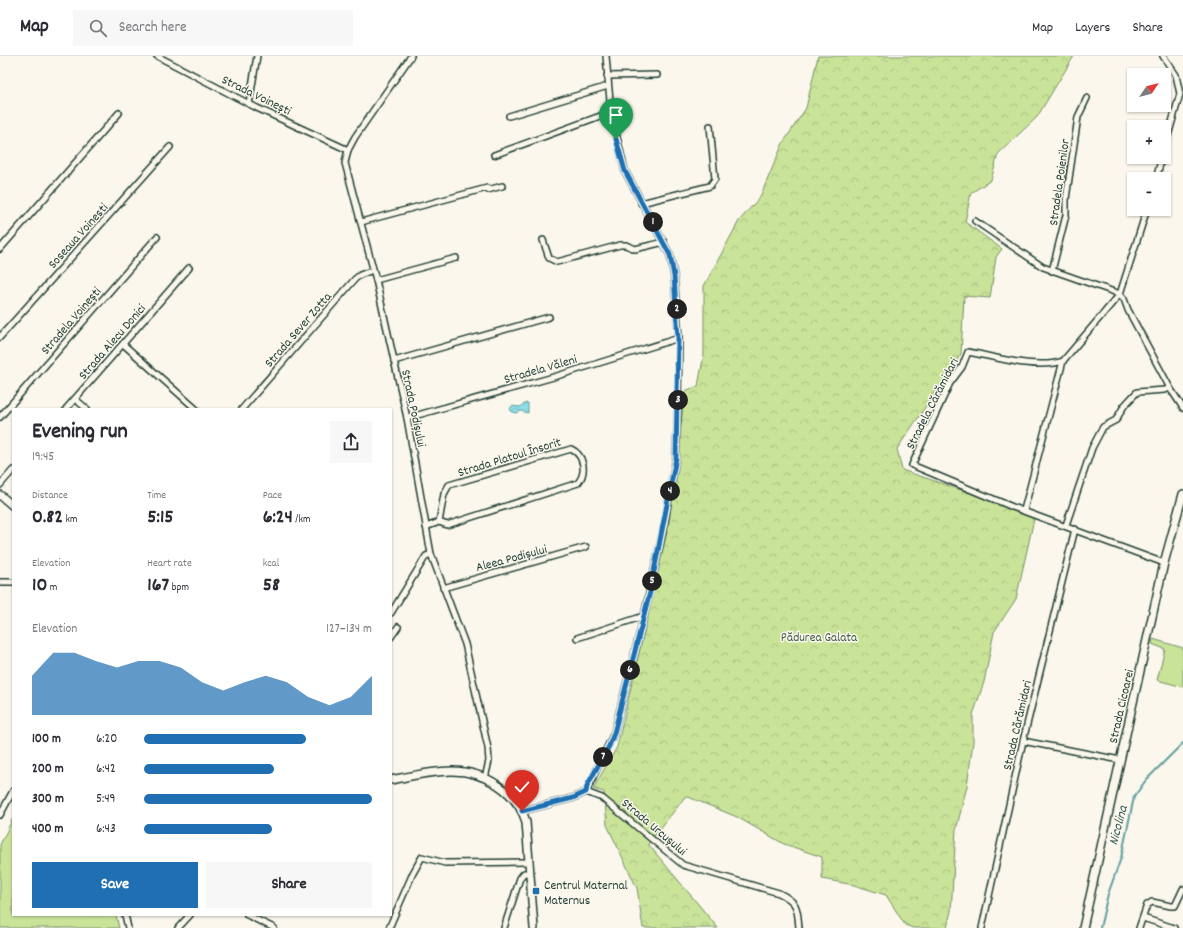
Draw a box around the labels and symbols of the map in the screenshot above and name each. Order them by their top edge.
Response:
north arrow [1127,68,1171,112]
street label: Strada Voinești [218,71,295,122]
pin [599,98,633,139]
street label: Stradela Poienilor [1045,138,1076,227]
street label: Soseaua Voinesti [44,199,114,274]
pin: 1 [643,212,663,232]
street label: Stradela Voinești [37,283,107,360]
street label: Strada Sever Zotta [261,288,338,372]
pin: 2 [667,299,687,319]
street label: Strada Alecu Donici [75,300,152,385]
street label: Stradela Văleni [502,351,580,390]
street label: Stradela Cărămidari [902,355,965,453]
street label: Strada Podișului [395,368,430,450]
pin: 3 [668,390,688,410]
street label: Strada Platoul Însorit [456,434,564,483]
pin: 4 [660,481,680,501]
street label: Aleea Podișului [474,541,550,578]
pin: 5 [642,571,662,591]
park label: Pădurea Galata [781,629,858,648]
pin: 6 [620,660,640,680]
street label: Strada Cicoarei [1105,667,1140,745]
street label: Strada Cărămidari [999,678,1038,772]
pin: 7 [593,747,613,767]
pin [505,770,539,811]
street label: Strada Urcușului [616,795,691,862]
water label: Nicolina [1104,802,1134,848]
place label: Centrul Maternal Maternus [544,877,628,911]
marker: Centrul Maternal Maternus [531,886,541,896]

